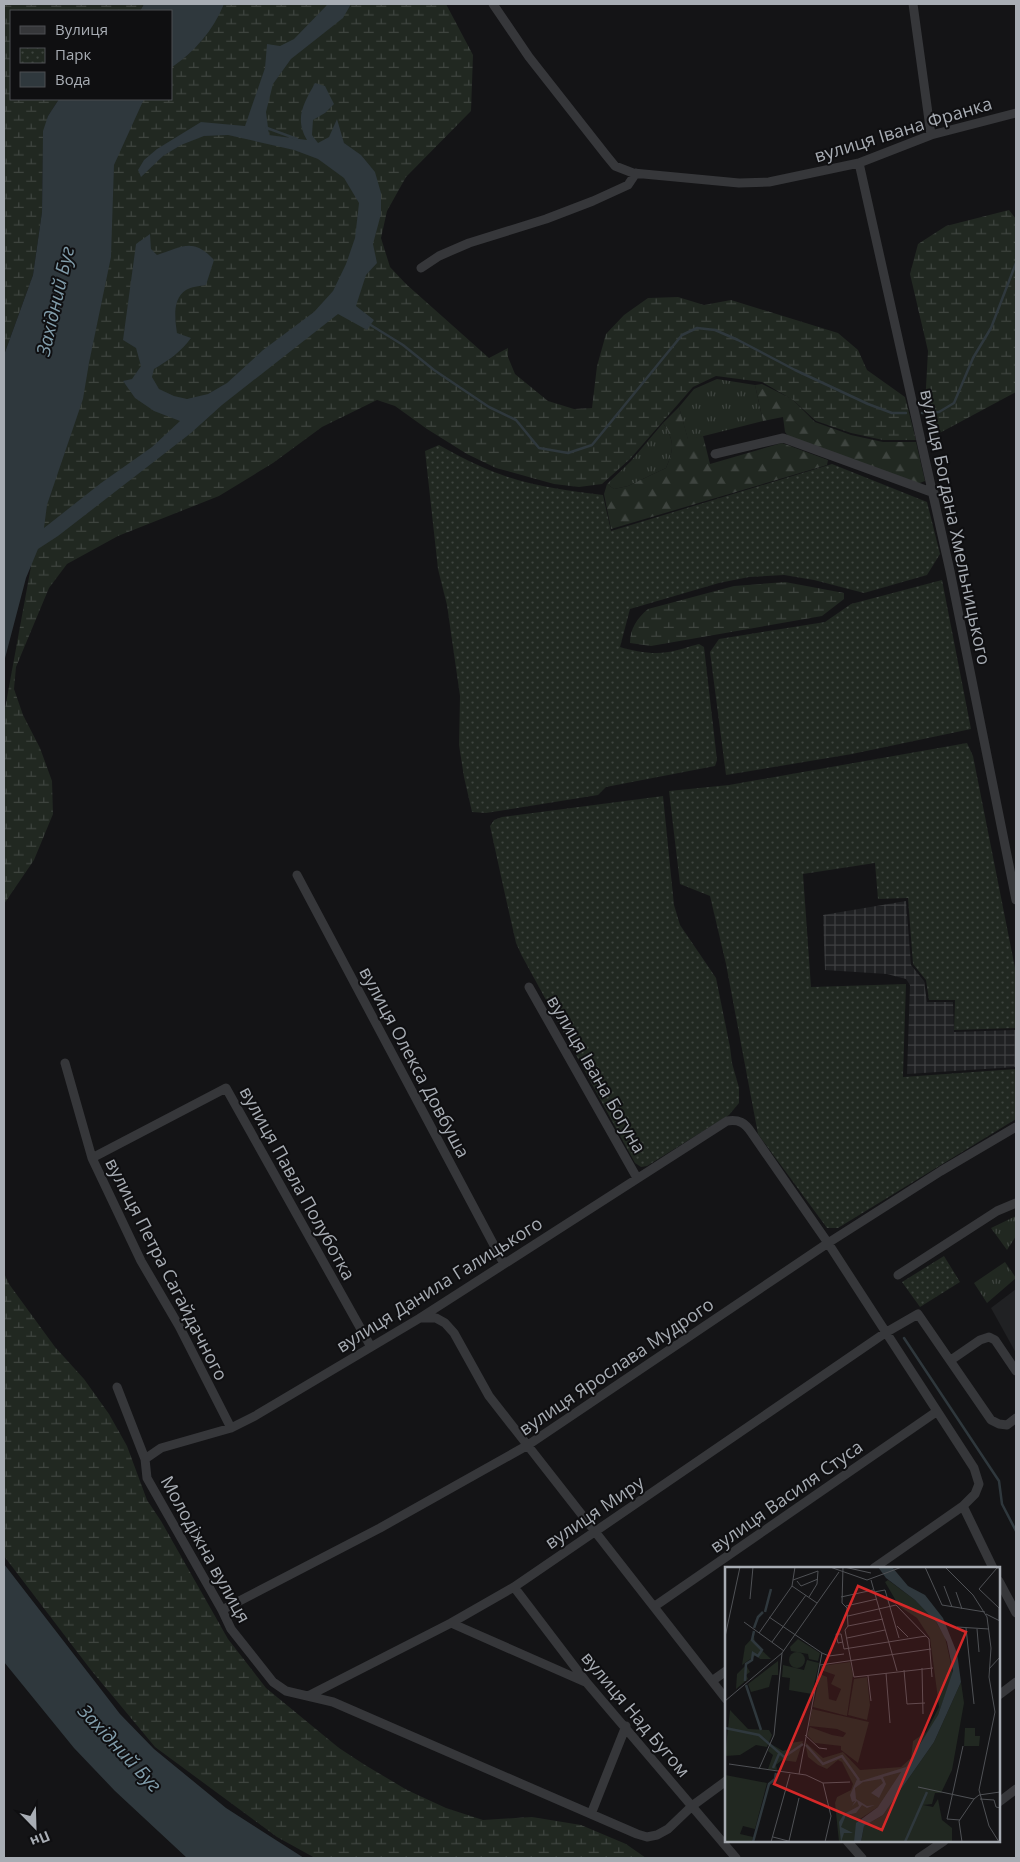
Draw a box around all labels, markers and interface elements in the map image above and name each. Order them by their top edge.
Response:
legend [10,10,172,100]
text: Вулиця [55,19,108,39]
text: Парк [55,44,91,64]
text: Вода [55,69,91,89]
street label: вулиця Івана Франка [811,91,995,167]
water label: Західний Буг [30,243,80,359]
street label: вулиця Богдана Хмельницького [915,387,997,667]
street label: вулиця Олекса Довбуша [354,962,476,1162]
street label: вулиця Івана Богуна [542,991,652,1157]
street label: вулиця Павла Полуботка [235,1082,361,1284]
street label: вулиця Петра Сагайдачного [100,1154,234,1384]
street label: вулиця Данила Галицького [331,1211,547,1357]
street label: вулиця Ярослава Мудрого [514,1292,718,1440]
street label: вулиця Василя Стуса [705,1434,867,1558]
street label: вулиця Миру [540,1469,649,1554]
street label: Молодіжна вулиця [156,1471,256,1627]
inset map [725,1567,1000,1842]
street label: вулиця Над Бугом [576,1646,696,1782]
water label: Західний Буг [72,1698,168,1798]
north arrow [10,1802,60,1852]
text: Пн [27,1827,53,1852]

